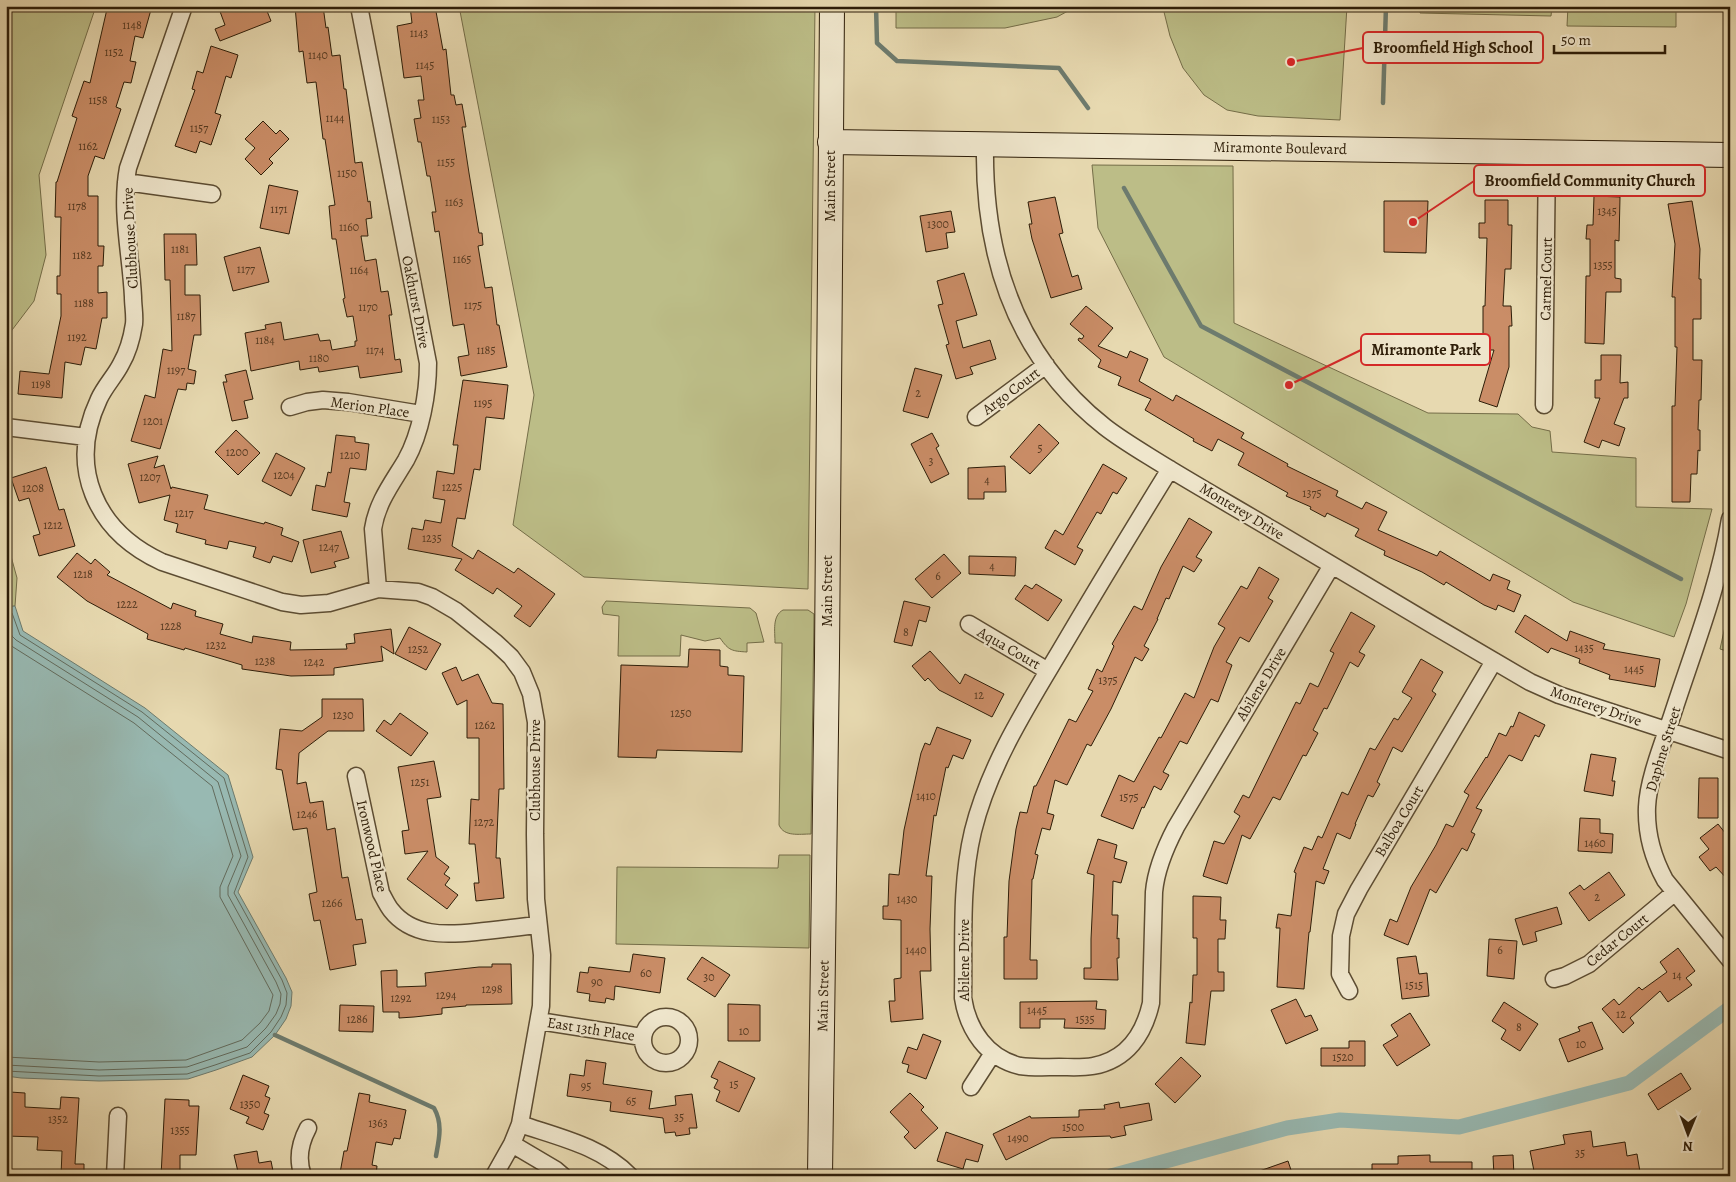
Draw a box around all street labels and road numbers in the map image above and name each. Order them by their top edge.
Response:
street label: Miramonte Boulevard [1213,137,1348,159]
street label: Main Street [820,150,840,222]
street label: Clubhouse Drive [117,186,143,289]
street label: Carmel Court [1535,237,1557,321]
street label: Oakhurst Drive [397,254,435,350]
street label: Argo Court [977,363,1044,420]
street label: Merion Place [329,392,411,422]
street label: Monterey Drive [1196,478,1288,544]
street label: Main Street [817,555,837,627]
street label: Aqua Court [973,621,1044,674]
street label: Abilene Drive [1231,643,1291,725]
street label: Monterey Drive [1548,681,1645,731]
street label: Daphne Street [1641,704,1685,794]
street label: Clubhouse Drive [525,719,545,821]
street label: Balboa Court [1370,782,1428,860]
street label: Ironwood Place [352,798,392,894]
street label: Cedar Court [1582,909,1652,971]
street label: Abilene Drive [954,919,974,1002]
street label: Main Street [812,960,834,1032]
street label: East 13th Place [546,1012,637,1046]

